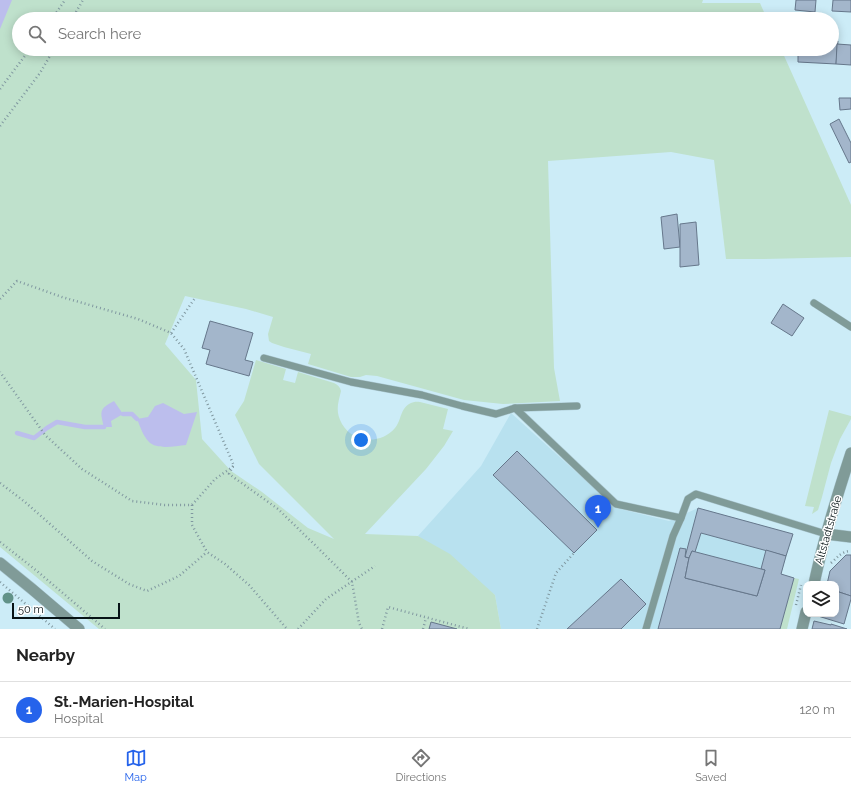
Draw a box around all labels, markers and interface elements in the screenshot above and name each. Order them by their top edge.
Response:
search box [12,12,839,56]
icon: search [26,23,48,45]
text: Search here [58,25,141,43]
your location [351,430,371,450]
street label: Altstadtstraße [812,494,845,566]
pin: 1 [585,495,611,528]
map controls [803,581,839,617]
button: layers [803,581,839,617]
scale bar [12,601,120,620]
text: 50 m [18,603,44,616]
text: Nearby [16,645,75,665]
text: St.-Marien-Hospital [54,693,194,711]
text: 1 [26,702,32,717]
text: 120 m [799,702,835,717]
text: Hospital [54,711,103,726]
tab: Map [124,747,147,784]
tab: Directions [396,747,446,784]
tab: Saved [695,747,727,784]

